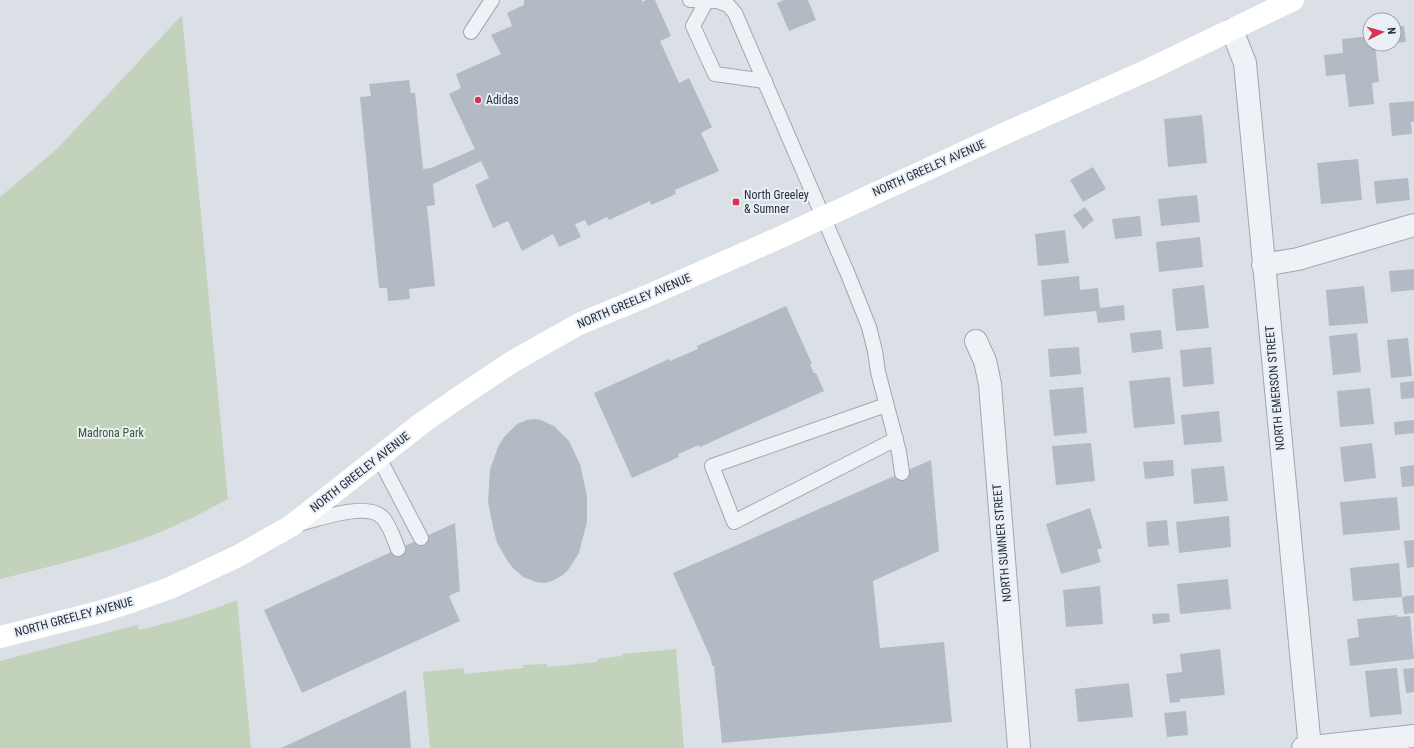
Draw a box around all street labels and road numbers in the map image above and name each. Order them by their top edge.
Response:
street label: NORTH GREELEY AVENUE [870,137,988,199]
street label: NORTH GREELEY AVENUE [575,271,693,331]
street label: NORTH EMERSON STREET [1263,325,1287,451]
street label: NORTH GREELEY AVENUE [307,429,413,515]
street label: NORTH SUMNER STREET [990,483,1014,603]
street label: NORTH GREELEY AVENUE [13,594,135,640]

